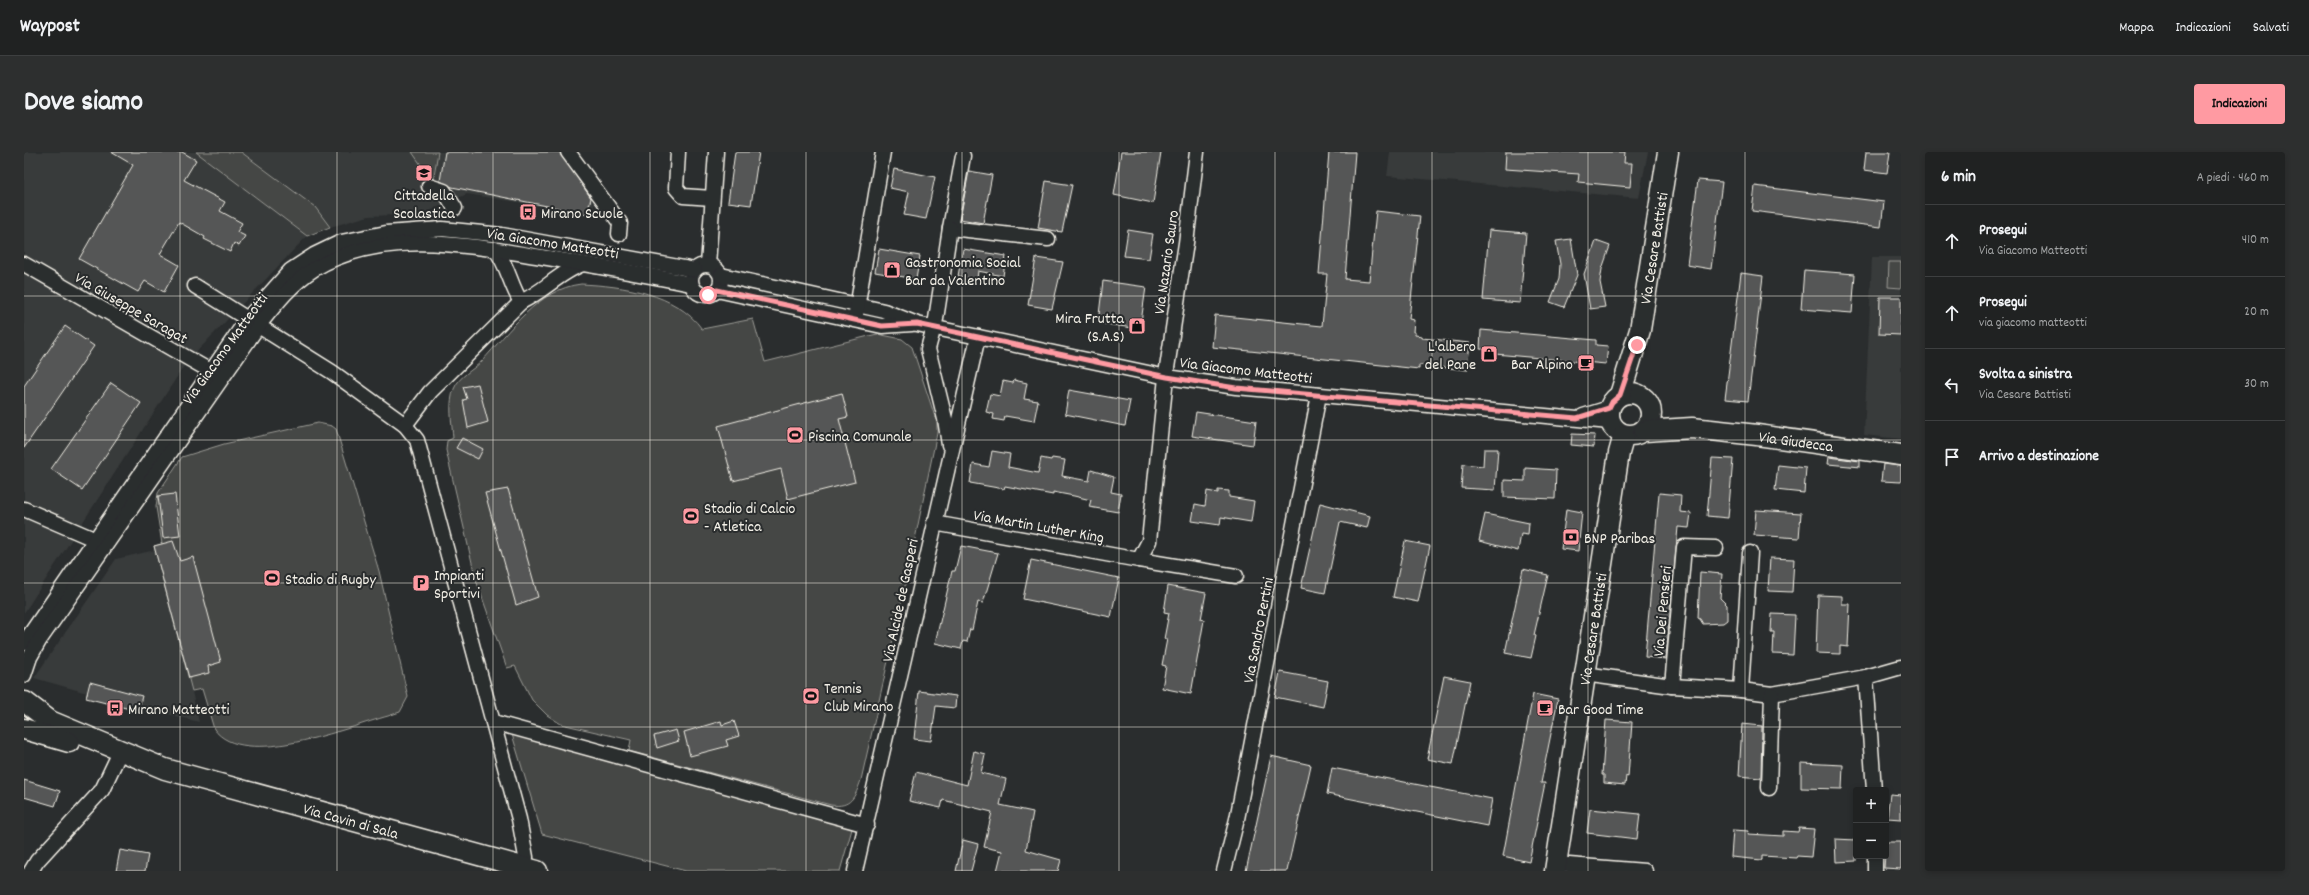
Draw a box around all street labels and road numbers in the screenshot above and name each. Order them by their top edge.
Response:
street label: Via Cesare Battisti [1635,191,1676,306]
street label: Via Nazario Sauro [1149,209,1186,316]
street label: Via Giacomo Matteotti [485,223,620,266]
street label: Via Giuseppe Saragat [70,267,192,351]
street label: Via Giacomo Matteotti [178,289,275,410]
street label: Via Giacomo Matteotti [1178,352,1313,391]
street label: Via Giudecca [1757,426,1835,460]
street label: Via Martin Luther King [971,505,1106,550]
street label: Via Alcide de Gasperi [877,537,926,664]
street label: Via Dei Pensieri [1648,565,1679,658]
street label: Via Cesare Battisti [1575,571,1614,687]
street label: Via Sandro Pertini [1238,576,1281,685]
street label: Via Cavin di Sala [300,798,401,847]

